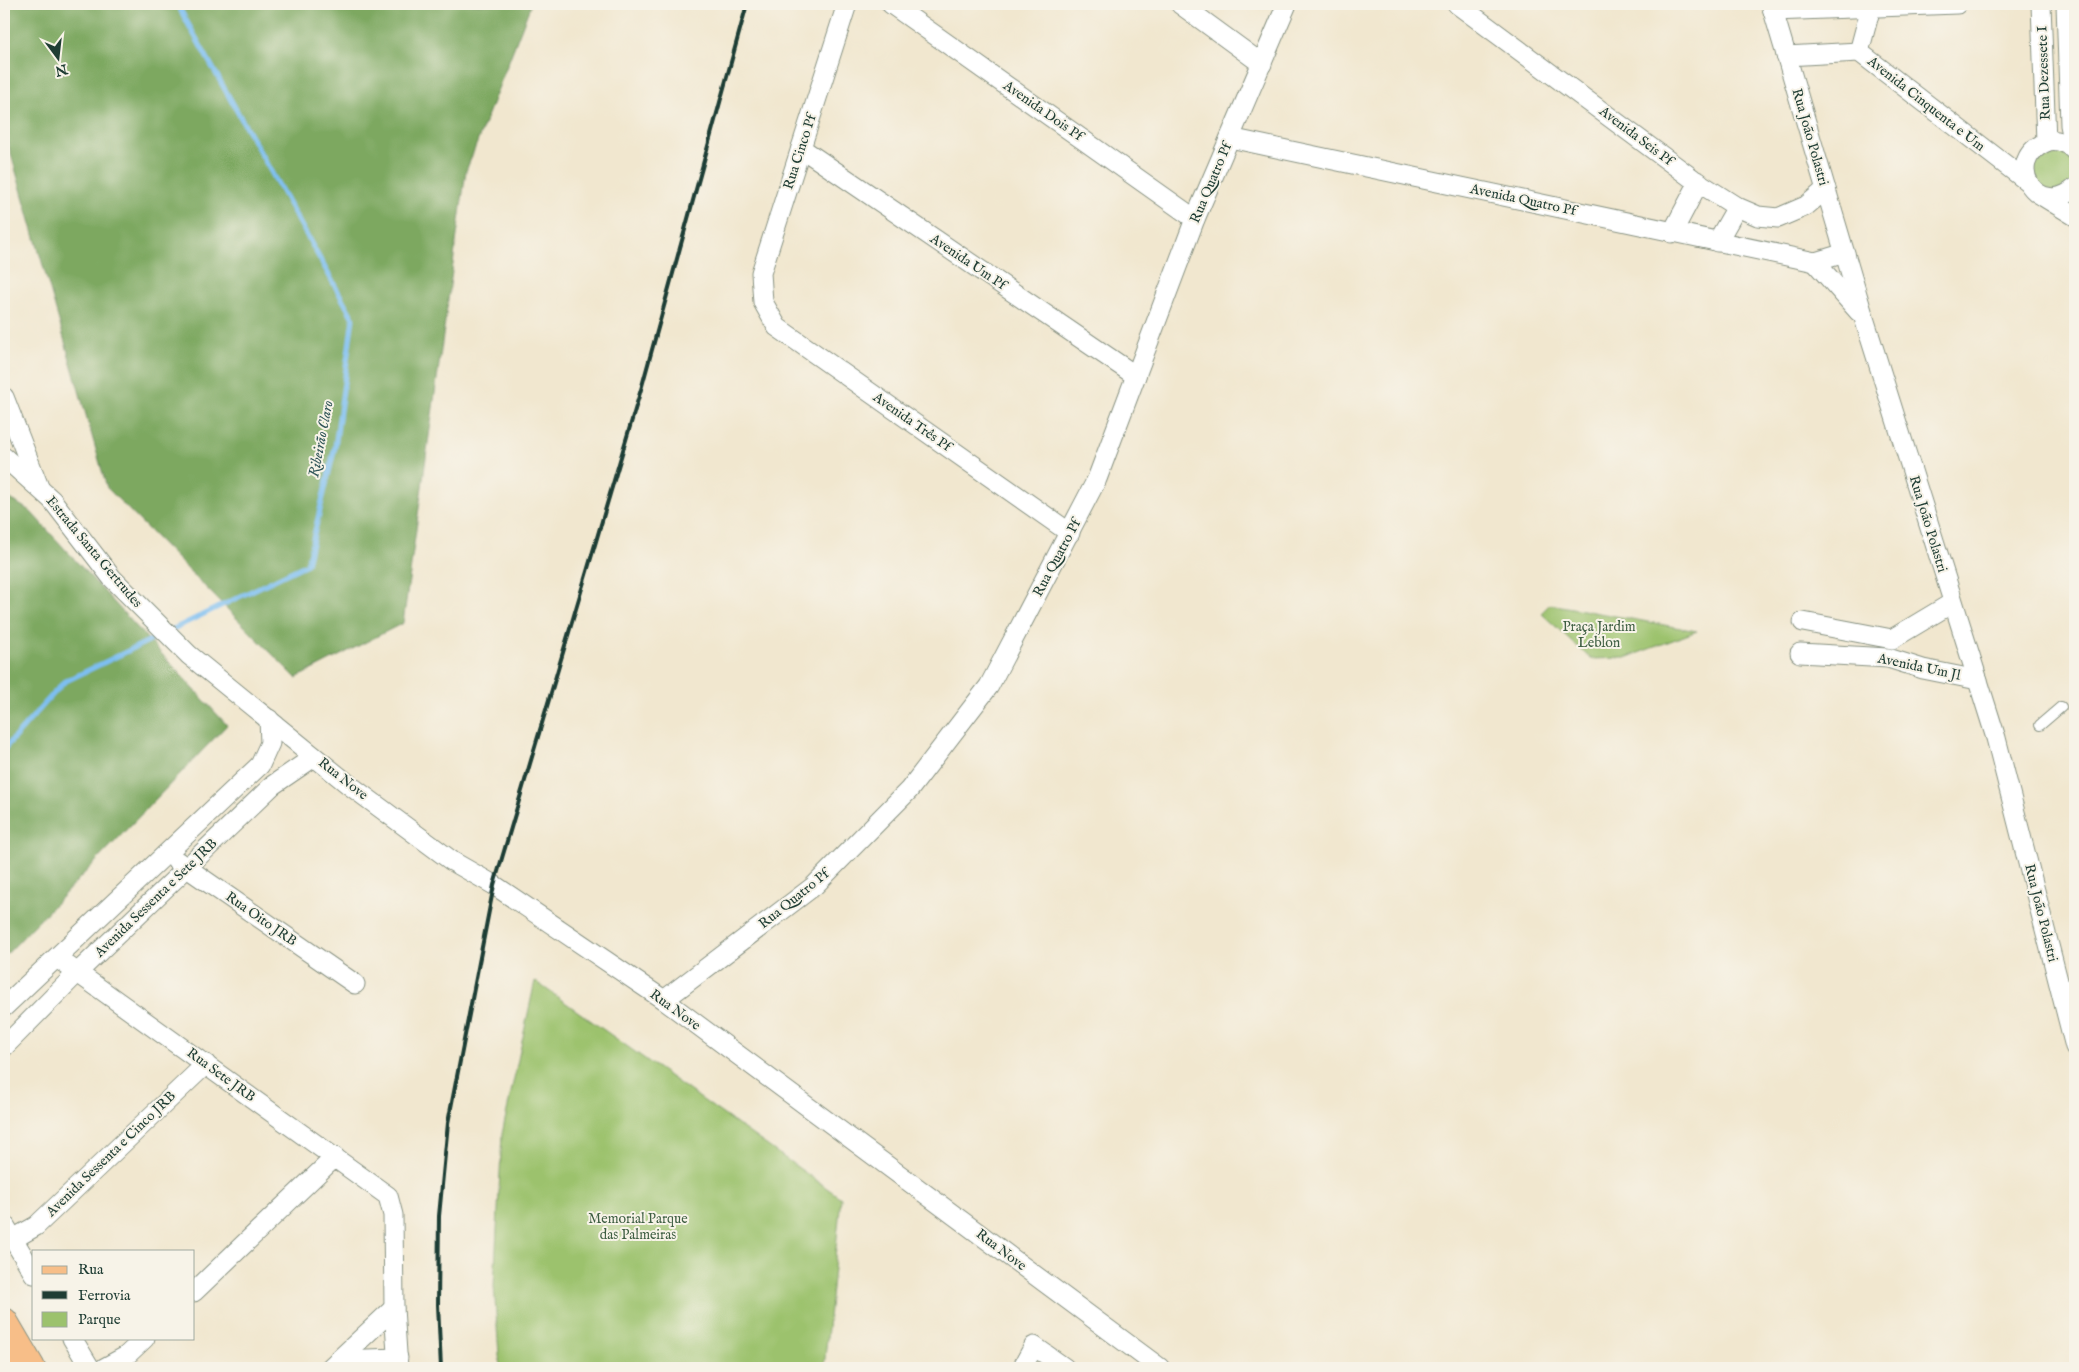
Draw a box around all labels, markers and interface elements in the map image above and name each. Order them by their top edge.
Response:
street label: Rua Dezessete I [2033,26,2055,120]
north arrow [32,32,82,82]
street label: Avenida Cinquenta e Um [1863,52,1989,156]
text: N [53,59,70,80]
street label: Avenida Dois Pf [999,76,1089,147]
street label: Rua João Polastri [1788,86,1833,188]
street label: Avenida Seis Pf [1595,102,1679,171]
street label: Rua Cinco Pf [779,109,821,192]
street label: Rua Quatro Pf [1186,137,1237,226]
street label: Avenida Quatro Pf [1467,180,1581,221]
street label: Avenida Um Pf [926,229,1012,296]
street label: Avenida Três Pf [869,388,957,457]
water label: Ribeirão Claro [304,399,338,479]
street label: Rua João Polastri [1905,473,1951,575]
street label: Estrada Santa Gertrudes [42,492,146,612]
street label: Rua Quatro Pf [1029,513,1086,600]
park label: Praça Jardim Leblon [1563,618,1636,652]
street label: Avenida Um Jl [1875,649,1962,685]
street label: Rua Nove [314,754,372,804]
street label: Avenida Sessenta e Sete JRB [90,835,221,962]
street label: Rua João Polastri [2020,862,2062,964]
street label: Rua Quatro Pf [755,863,835,933]
street label: Rua Oito JRB [222,888,300,950]
street label: Rua Nove [646,985,704,1035]
street label: Rua Sete JRB [183,1044,259,1106]
street label: Avenida Sessenta e Cinco JRB [42,1087,180,1221]
park label: Memorial Parque das Palmeiras [588,1210,688,1244]
street label: Rua Nove [972,1225,1030,1275]
legend [32,1250,195,1340]
text: Rua [78,1260,104,1279]
text: Ferrovia [78,1286,131,1305]
text: Parque [78,1310,121,1329]

